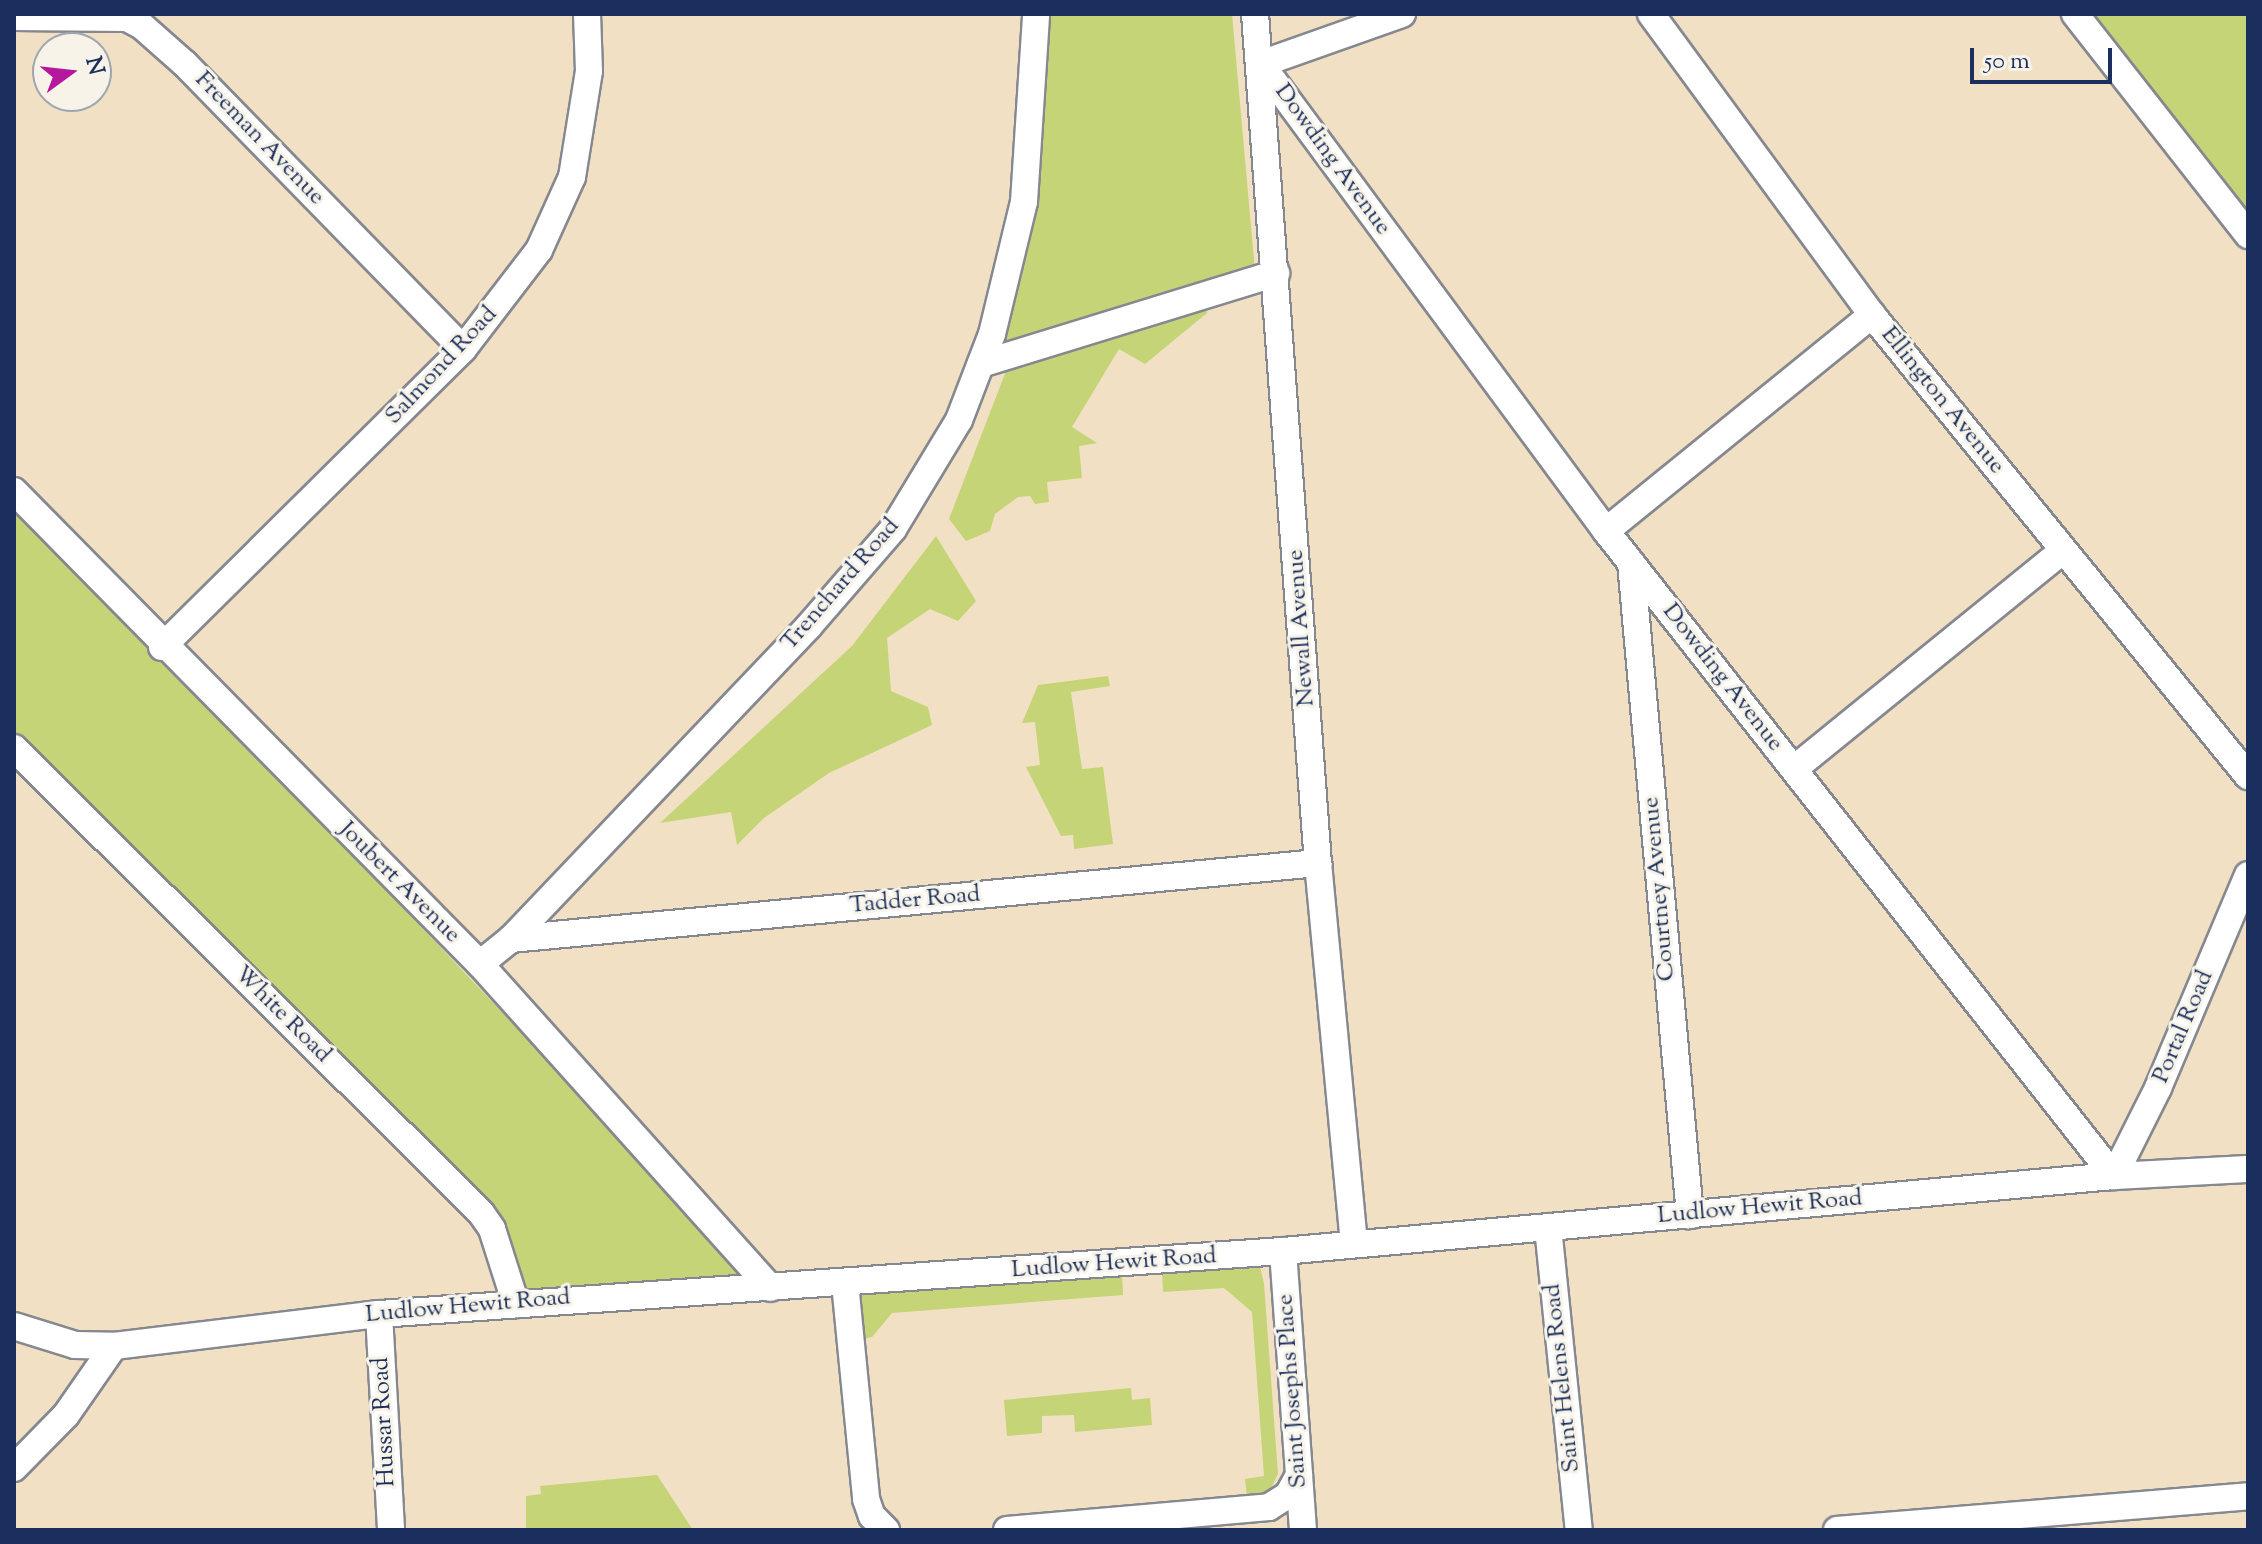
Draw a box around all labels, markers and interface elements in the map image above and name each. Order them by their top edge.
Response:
north arrow [32,32,112,112]
scale bar [1974,32,2116,82]
text: 50 m [1984,45,2030,79]
text: N [76,54,111,79]
street label: Freeman Avenue [188,66,330,212]
street label: Dowding Avenue [1267,79,1397,241]
street label: Salmond Road [380,301,504,431]
street label: Ellington Avenue [1874,322,2010,480]
street label: Trenchard Road [776,513,906,657]
street label: Newall Avenue [1282,549,1322,707]
street label: Dowding Avenue [1655,598,1789,758]
street label: Courtney Avenue [1638,796,1682,982]
street label: Joubert Avenue [332,816,466,950]
street label: Tadder Road [848,881,982,921]
street label: White Road [227,960,337,1070]
street label: Portal Road [2147,966,2221,1088]
street label: Ludlow Hewit Road [1656,1185,1864,1231]
street label: Ludlow Hewit Road [1010,1242,1218,1286]
street label: Saint Helens Road [1539,1282,1587,1474]
street label: Ludlow Hewit Road [364,1284,572,1330]
street label: Saint Josephs Place [1272,1293,1314,1489]
street label: Hussar Road [367,1356,403,1488]

